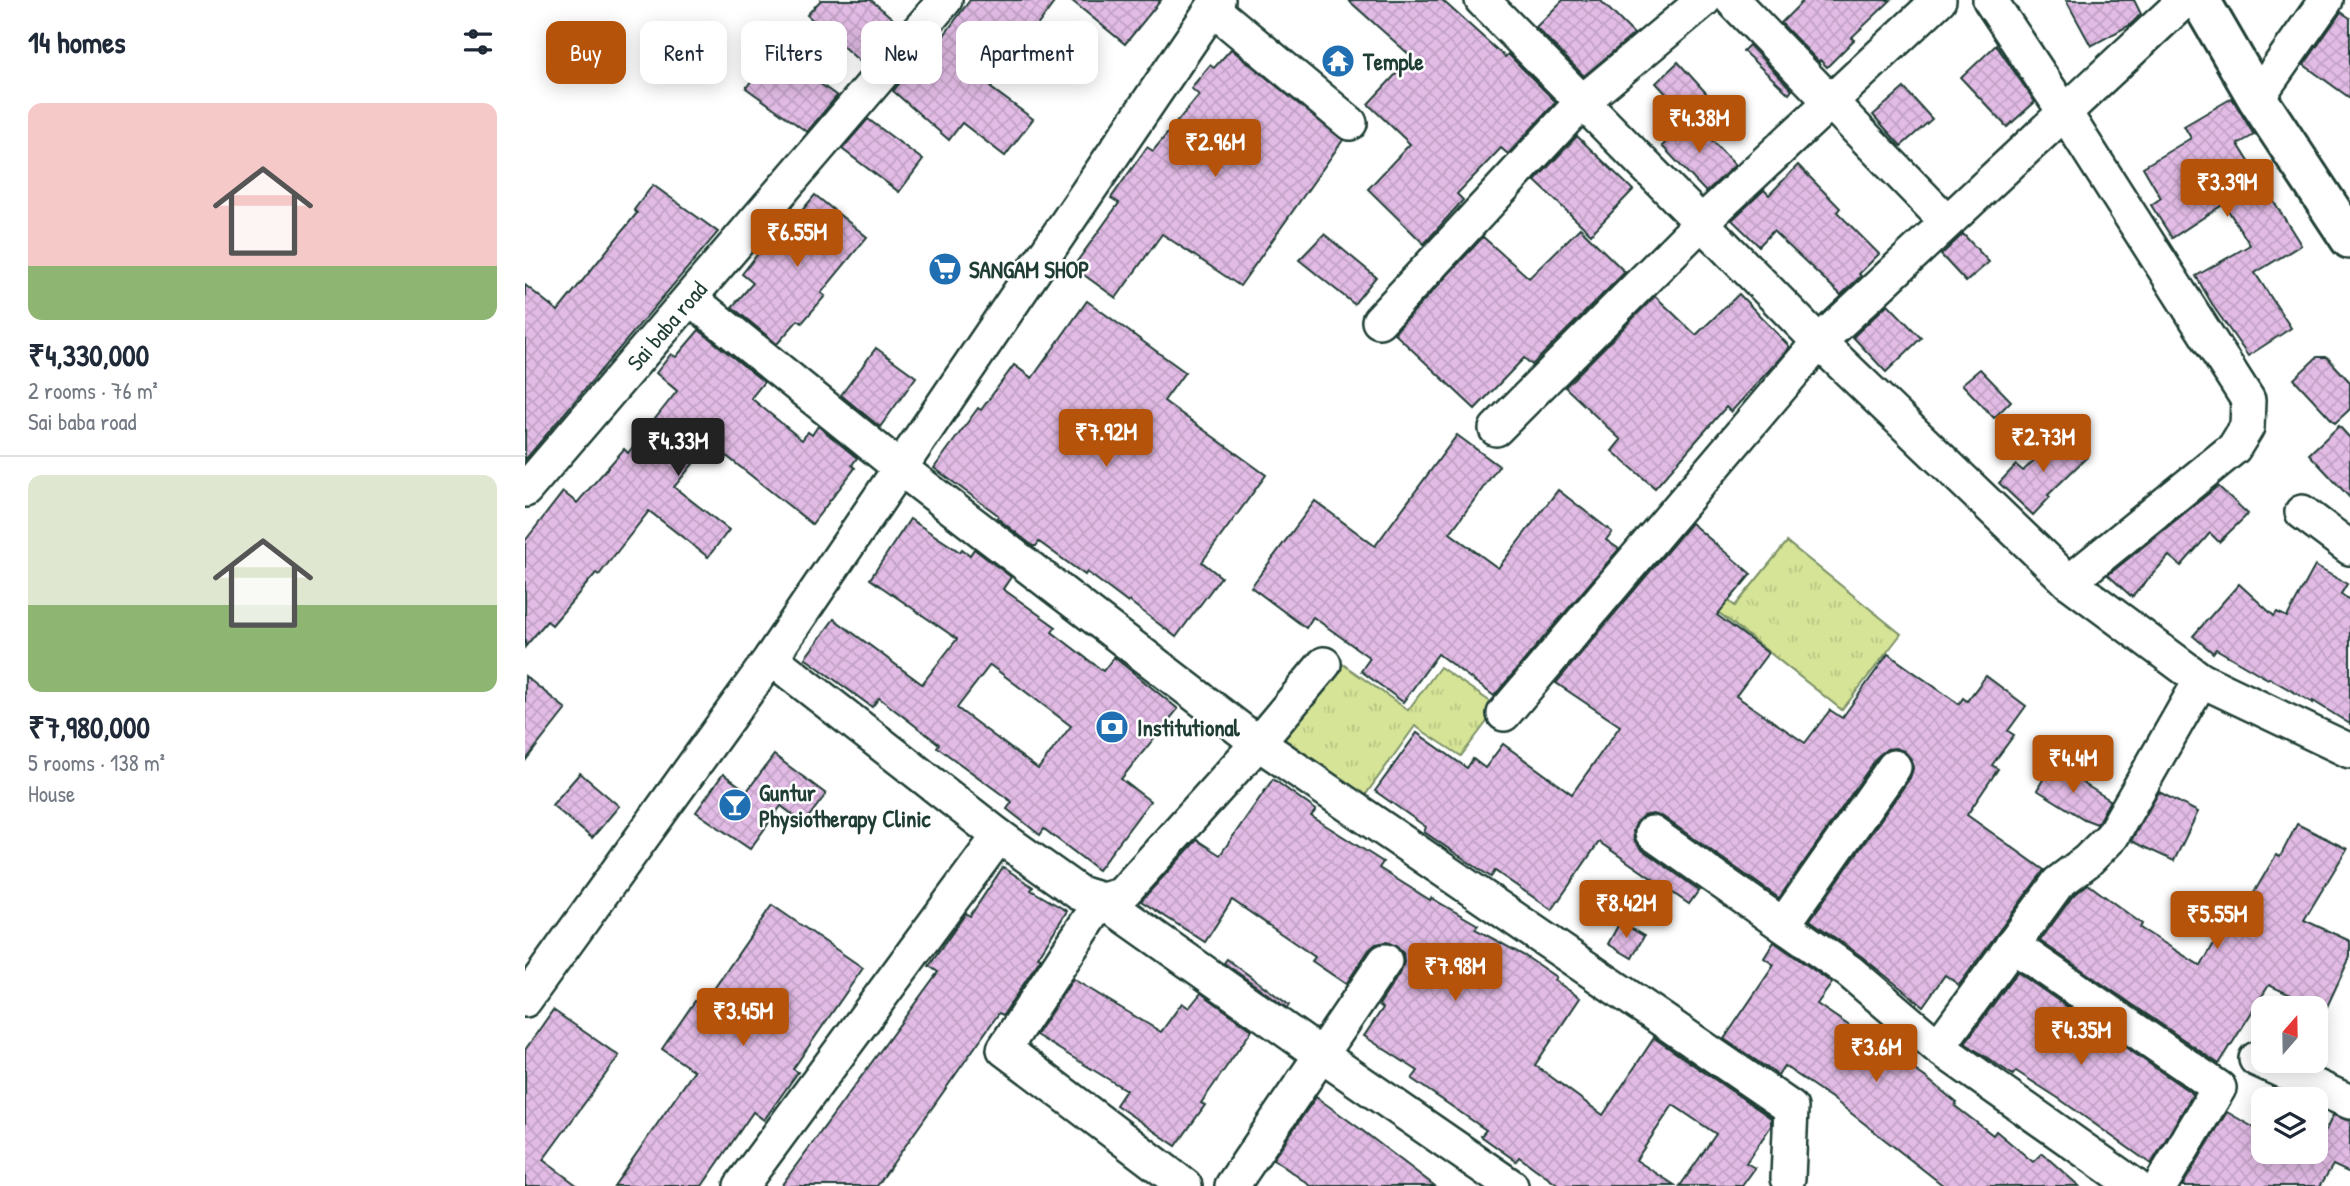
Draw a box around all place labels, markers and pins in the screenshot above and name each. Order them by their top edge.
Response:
temple icon: Temple [1319,42,1357,80]
place label: Temple [1362,46,1425,78]
pin: ₹4.38M [1642,96,1756,155]
pin: ₹2.96M [1158,120,1272,179]
pin: ₹3.39M [2170,160,2284,219]
pin: ₹6.55M [740,210,854,269]
supermarket icon: SANGAM SHOP [926,250,964,288]
place label: SANGAM SHOP [969,254,1089,285]
pin: ₹7.92M [1049,410,1163,469]
pin: ₹2.73M [1986,414,2100,474]
pin: ₹4.33M [621,419,735,478]
bank icon: Institutional [1093,708,1131,746]
place label: Institutional [1137,712,1241,743]
pin: ₹4.4M [2024,736,2122,795]
place label: Guntur Physiotherapy Clinic [759,777,932,835]
bar icon: Guntur Physiotherapy Clinic [716,786,754,824]
pin: ₹8.42M [1569,880,1683,940]
pin: ₹5.55M [2160,892,2274,951]
pin: ₹7.98M [1398,944,1512,1003]
pin: ₹3.45M [686,988,800,1048]
pin: ₹4.35M [2024,1007,2138,1067]
pin: ₹3.6M [1827,1024,1925,1084]

